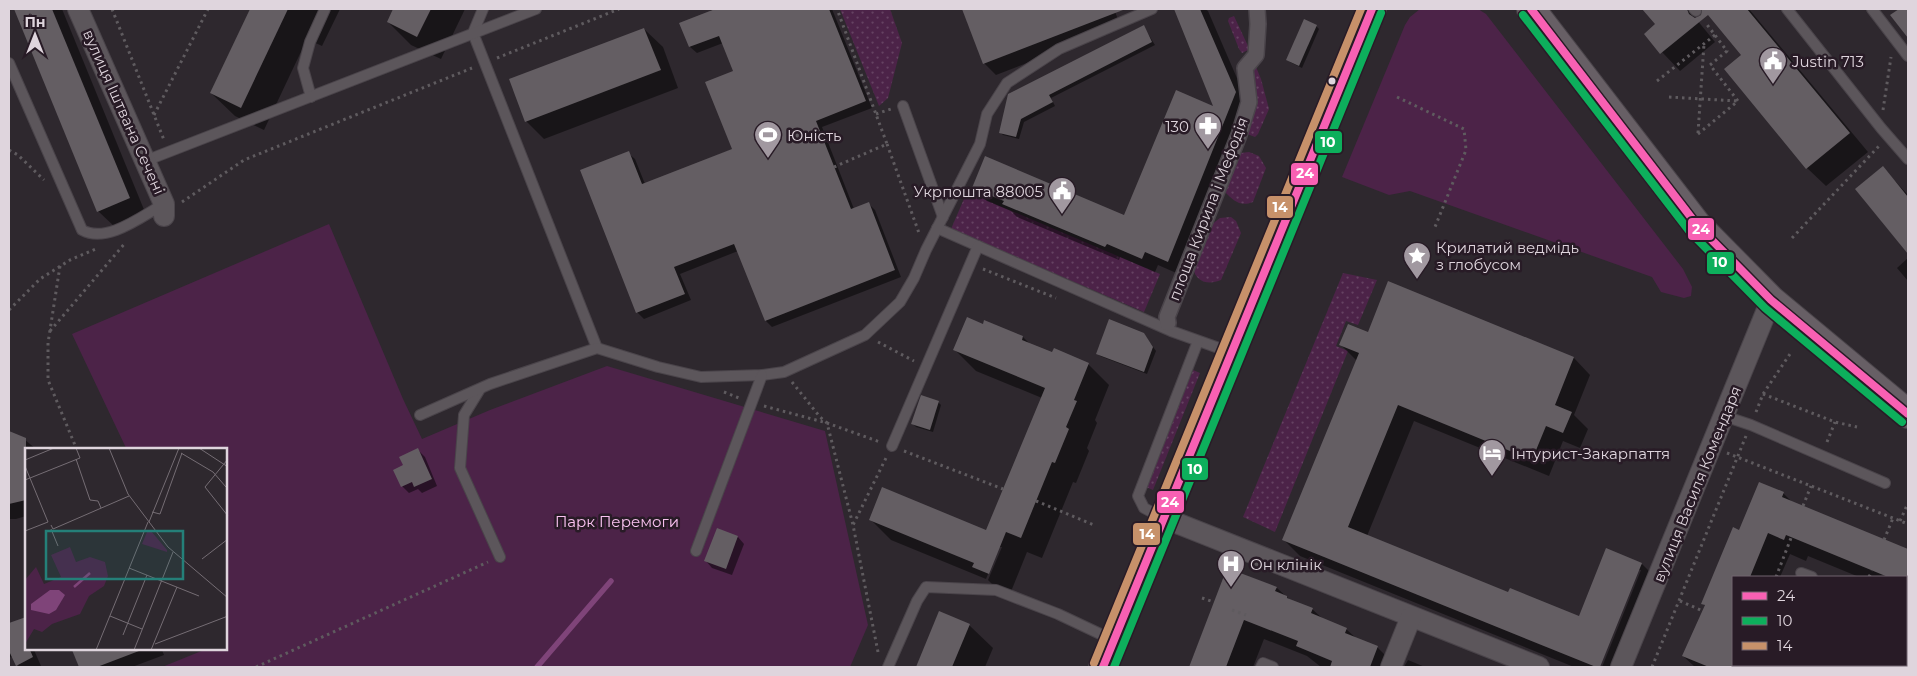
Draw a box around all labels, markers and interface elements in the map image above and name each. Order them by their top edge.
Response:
north arrow [10,10,60,60]
text: Пн [24,13,46,31]
street label: вулиця Іштвана Сечені [79,27,169,197]
public building icon: Justin 713 [1758,46,1788,85]
place label: Justin 713 [1791,52,1864,71]
unlabelled marker [1327,76,1337,86]
pharmacy icon: 130 [1193,111,1223,150]
street label: площа Кирила і Мефодія [1164,114,1252,304]
place label: 130 [1165,117,1189,136]
sports icon: Юність [753,120,783,159]
place label: Юність [787,126,841,145]
line badge: 10 [1314,130,1343,154]
text: 10 [1321,133,1336,151]
line badge: 24 [1290,162,1319,186]
text: 24 [1296,164,1314,182]
public building icon: Укрпошта 88005 [1047,176,1077,215]
place label: Укрпошта 88005 [913,182,1043,201]
line badge: 14 [1266,195,1294,219]
text: 14 [1272,198,1288,216]
line badge: 24 [1687,217,1715,241]
text: 24 [1692,220,1710,238]
place label: Крилатий ведмідь з глобусом [1436,238,1579,274]
place icon: Крилатий ведмідь з глобусом [1402,241,1432,280]
line badge: 10 [1706,251,1735,275]
text: 10 [1713,253,1728,271]
street label: вулиця Василя Комендаря [1649,383,1745,585]
hotel icon: Інтурист-Закарпаття [1477,438,1507,477]
place label: Інтурист-Закарпаття [1511,444,1670,463]
inset map [25,448,228,651]
line badge: 10 [1181,457,1209,481]
text: 10 [1188,460,1203,478]
line badge: 24 [1156,490,1185,514]
text: 24 [1161,493,1179,511]
park label: Парк Перемоги [555,512,679,531]
line badge: 14 [1132,522,1161,546]
text: 14 [1139,525,1155,543]
hospital icon: Он клінік [1216,549,1246,588]
place label: Он клінік [1250,555,1322,574]
legend [1732,576,1907,666]
text: 24 [1777,586,1795,605]
text: 10 [1777,611,1792,630]
text: 14 [1777,636,1792,655]

